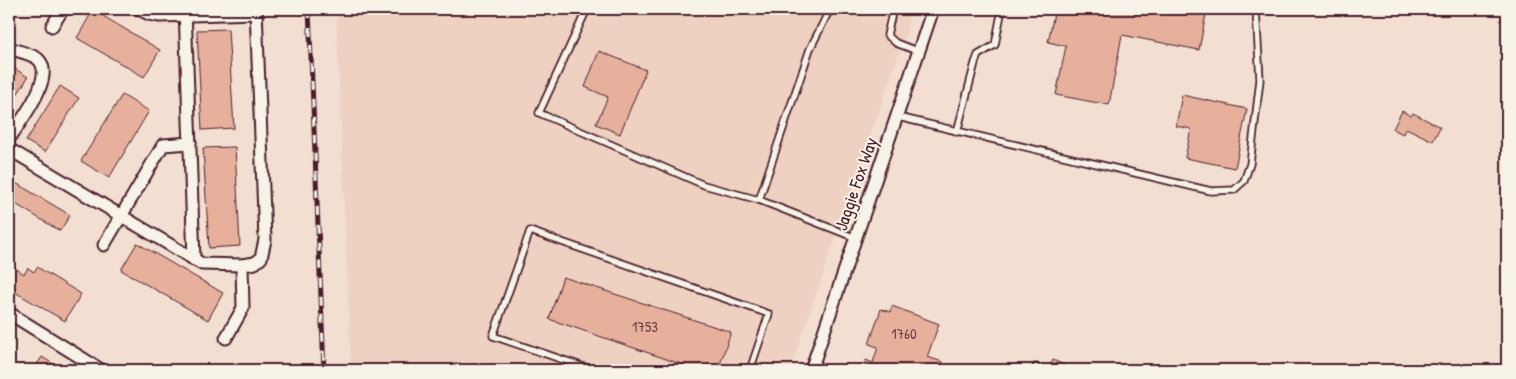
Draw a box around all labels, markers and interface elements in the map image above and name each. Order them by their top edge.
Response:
street label: Jaggie Fox Way [828,134,883,234]
house number: 1753 [632,316,658,337]
house number: 1760 [891,323,917,344]

